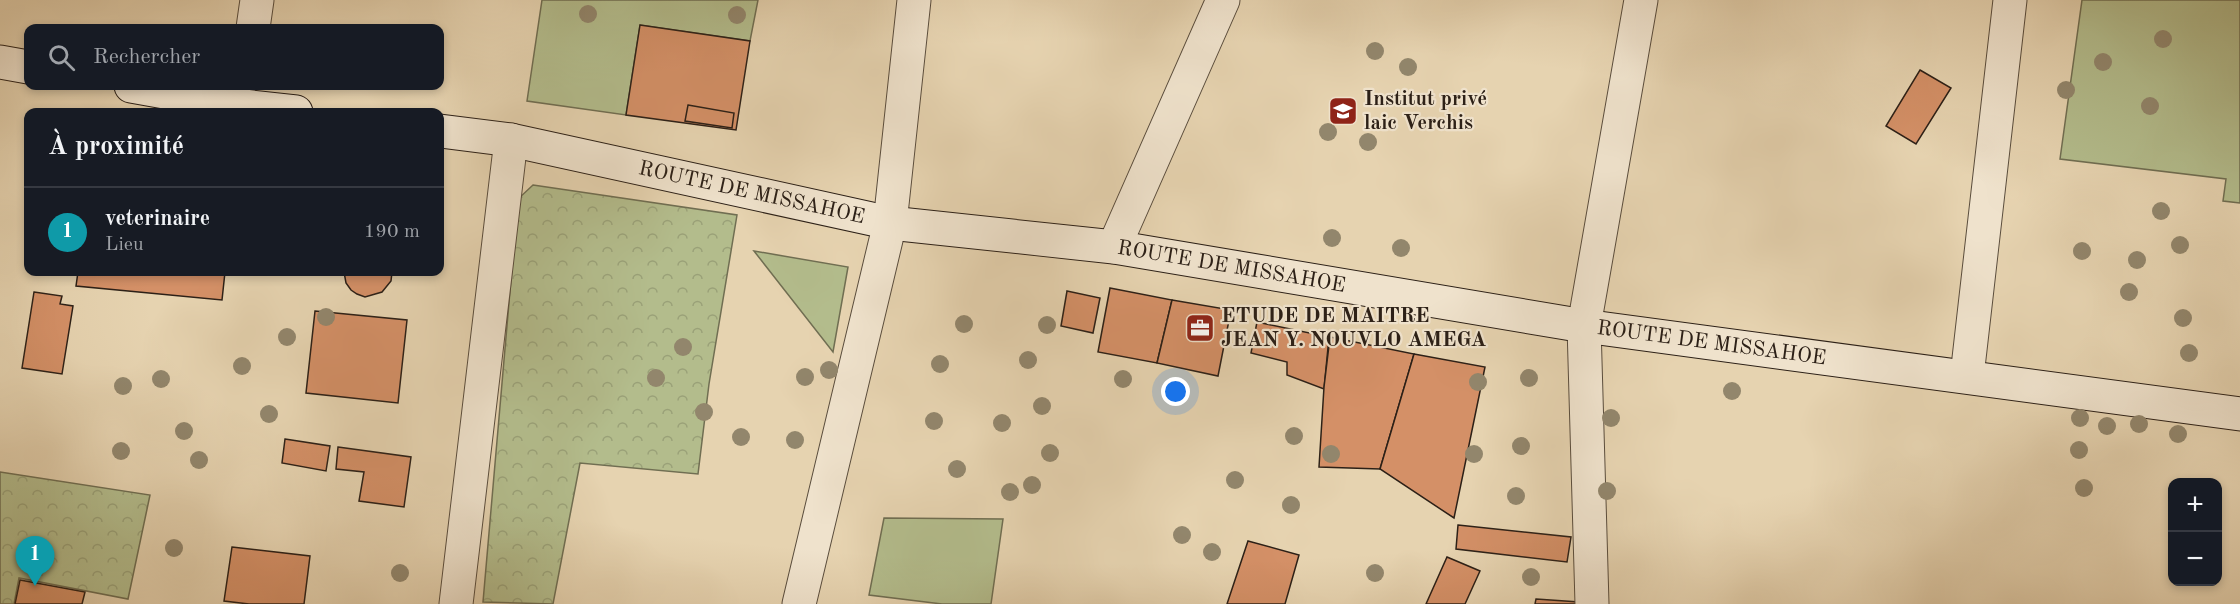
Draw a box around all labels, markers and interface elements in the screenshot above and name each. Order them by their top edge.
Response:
search box [24,24,444,90]
icon: search [45,41,78,74]
text: Rechercher [93,46,200,68]
place label: Institut privé laic Verchis [1364,89,1487,134]
school or university icon: Institut privé laic Verchis [1327,95,1359,127]
text: À proximité [48,134,184,160]
street label: ROUTE DE MISSAHOE [637,158,867,228]
text: veterinaire [105,208,210,230]
text: 1 [62,222,73,242]
text: 190 m [364,222,420,242]
text: Lieu [105,235,144,255]
street label: ROUTE DE MISSAHOE [1116,237,1347,296]
place label: ETUDE DE MAITRE JEAN Y. NOUVLO AMEGA [1221,306,1486,351]
office icon: ETUDE DE MAITRE JEAN Y. NOUVLO AMEGA [1184,312,1216,344]
street label: ROUTE DE MISSAHOE [1596,317,1827,369]
your location [1161,377,1190,406]
map controls [2168,478,2222,586]
button: + [2168,478,2222,532]
button: − [2168,532,2222,586]
pin: 1 [15,536,54,586]

